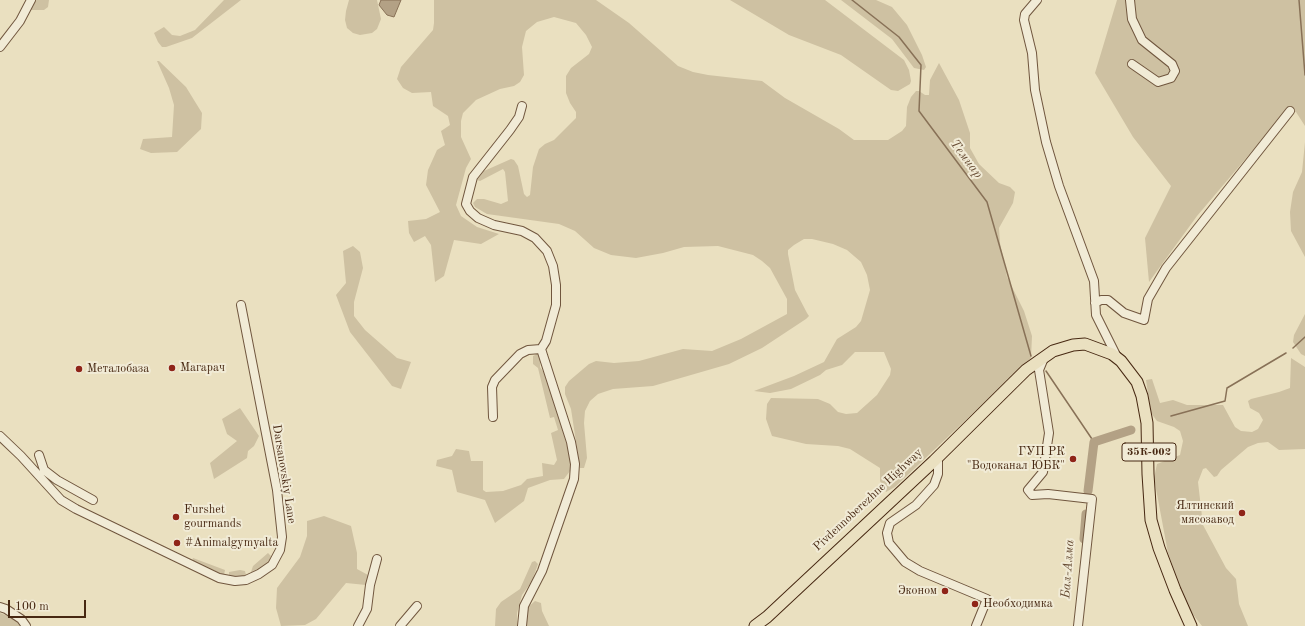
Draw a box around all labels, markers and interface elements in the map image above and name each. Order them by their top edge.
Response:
water label: Темиар [946,137,986,181]
place label: Магарач [180,361,225,375]
place label: Металобаза [87,362,149,376]
marker: Магарач [167,363,177,373]
marker: Металобаза [74,364,84,374]
street label: Darsanovskiy Lane [269,423,299,525]
road number: 35К-002 [1122,443,1176,461]
place label: ГУП РК "Водоканал ЮБК" [967,445,1065,473]
street label: Pivdennoberezhne Highway [810,446,926,554]
marker: ГУП РК "Водоканал ЮБК" [1068,454,1078,464]
place label: Ялтинский мясозавод [1176,499,1234,527]
place label: Furshet gourmands [184,503,241,531]
marker: Ялтинский мясозавод [1237,508,1247,518]
marker: Furshet gourmands [171,512,181,522]
place label: #Animalgymyalta [185,536,278,550]
marker: #Animalgymyalta [172,538,182,548]
water label: Бал-Алма [1058,539,1078,599]
place label: Эконом [898,584,937,598]
marker: Эконом [940,586,950,596]
scale bar [10,592,88,618]
place label: Необходимка [983,597,1053,611]
marker: Необходимка [970,599,980,609]
text: 100 m [15,601,49,613]

